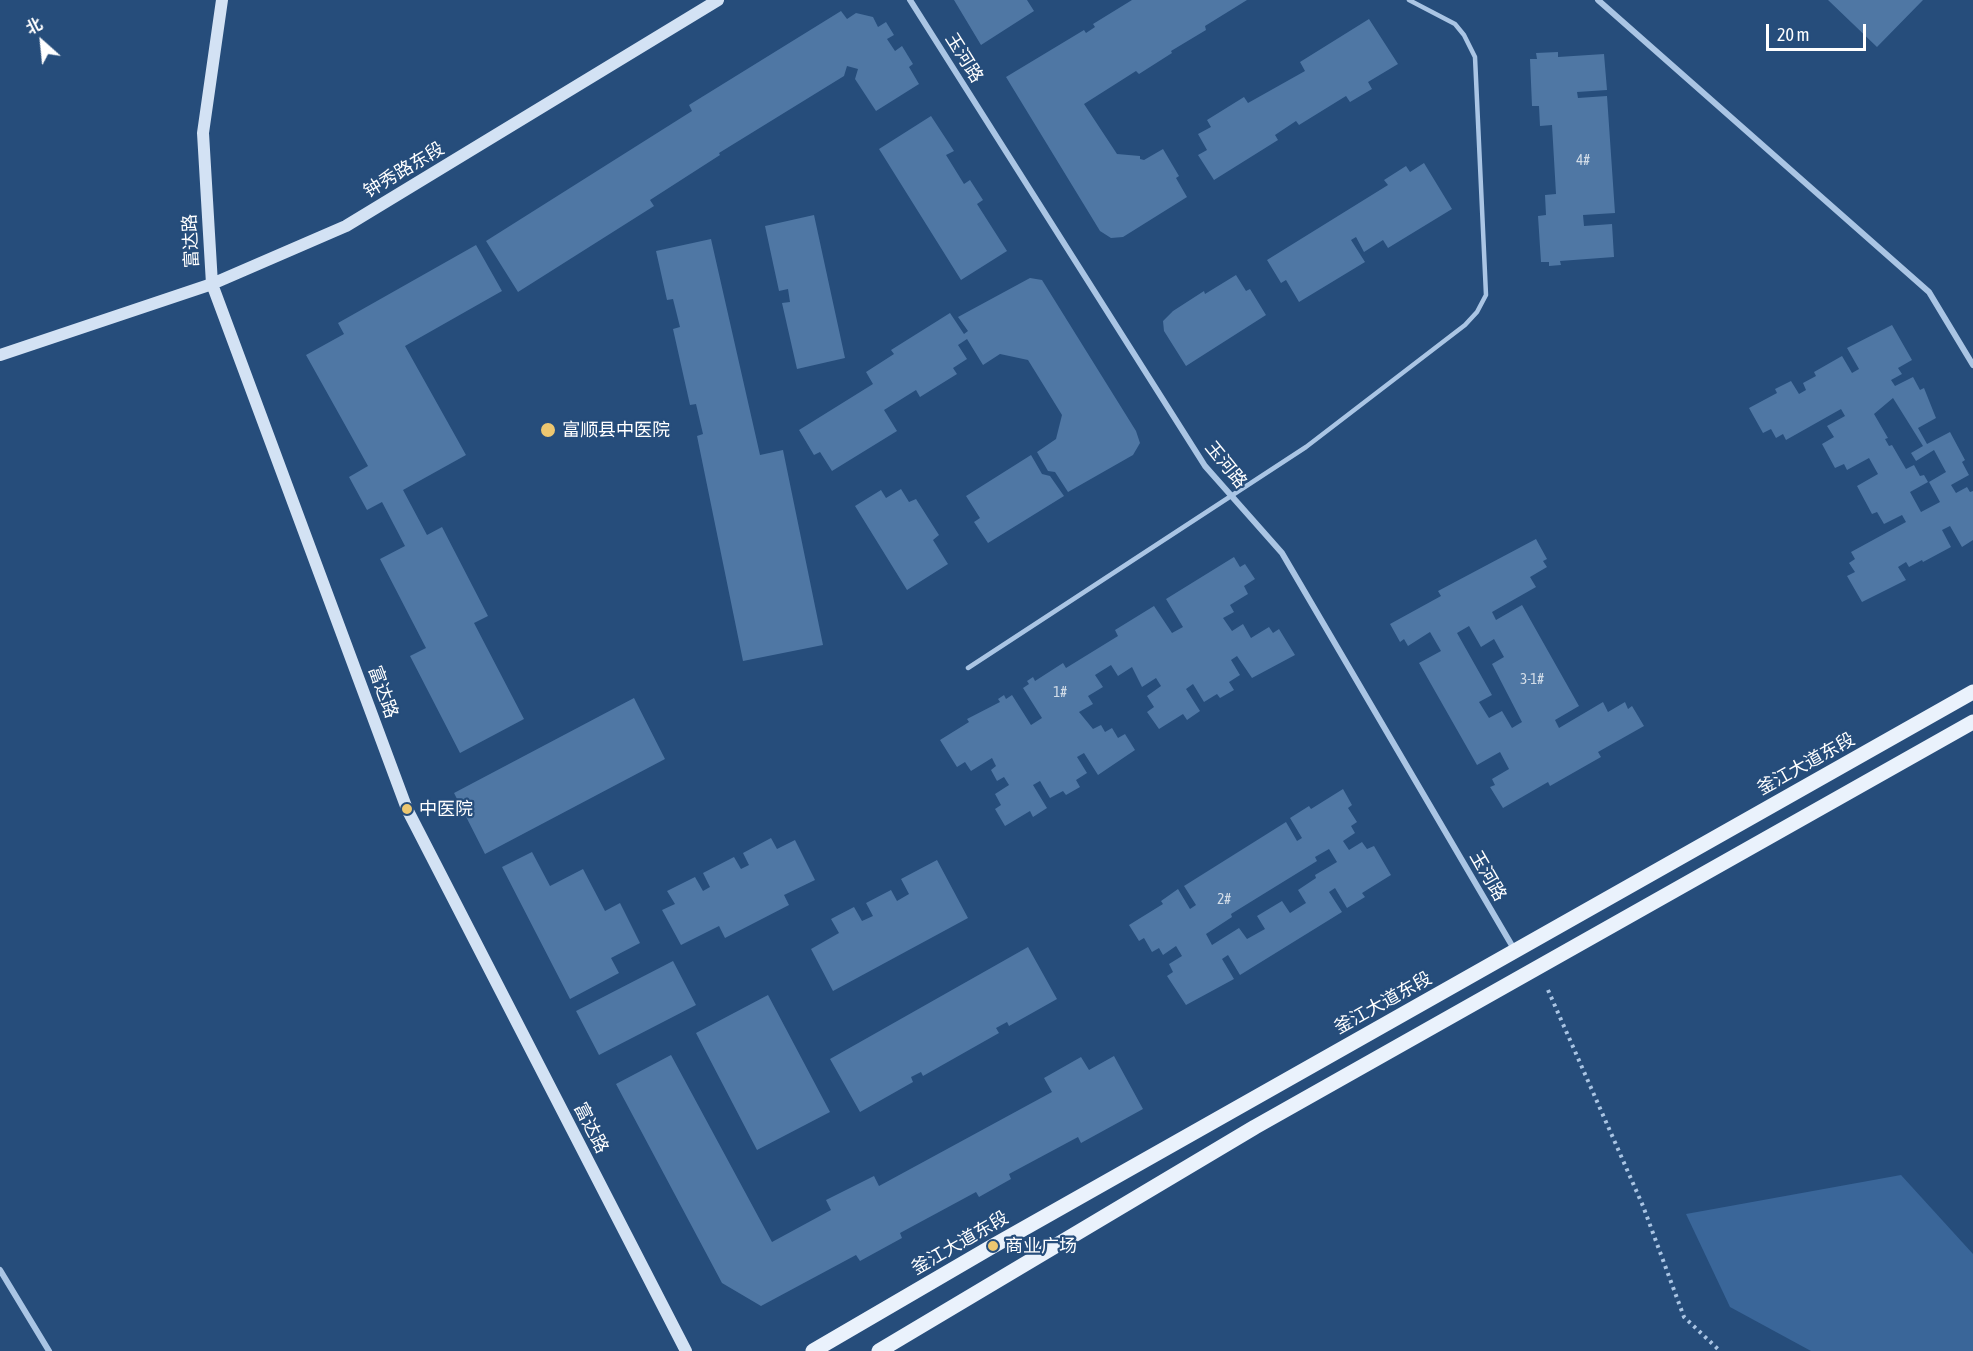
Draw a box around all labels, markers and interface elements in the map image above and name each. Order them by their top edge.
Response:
north arrow [12,12,72,72]
scale bar [1769,12,1870,50]
text: 北 [23,14,45,38]
text: 20 m [1777,24,1809,45]
street label: 玉河路 [941,29,987,87]
street label: 钟秀路东段 [360,138,448,202]
house number: 4# [1576,151,1590,169]
street label: 富达路 [179,213,203,269]
place label: 富顺县中医院 [562,419,670,441]
marker: 富顺县中医院 [539,421,557,439]
street label: 玉河路 [1201,437,1251,493]
street label: 富达路 [364,663,402,721]
house number: 3-1# [1520,670,1544,688]
house number: 1# [1053,683,1067,701]
street label: 釜江大道东段 [1754,728,1858,800]
place label: 中医院 [419,798,473,820]
marker: 中医院 [400,802,414,816]
street label: 玉河路 [1465,847,1511,905]
house number: 2# [1217,890,1231,908]
street label: 釜江大道东段 [1331,967,1435,1039]
street label: 富达路 [569,1099,613,1157]
street label: 釜江大道东段 [908,1207,1012,1279]
place label: 商业广场 [1005,1235,1077,1257]
marker: 商业广场 [986,1239,1000,1253]

